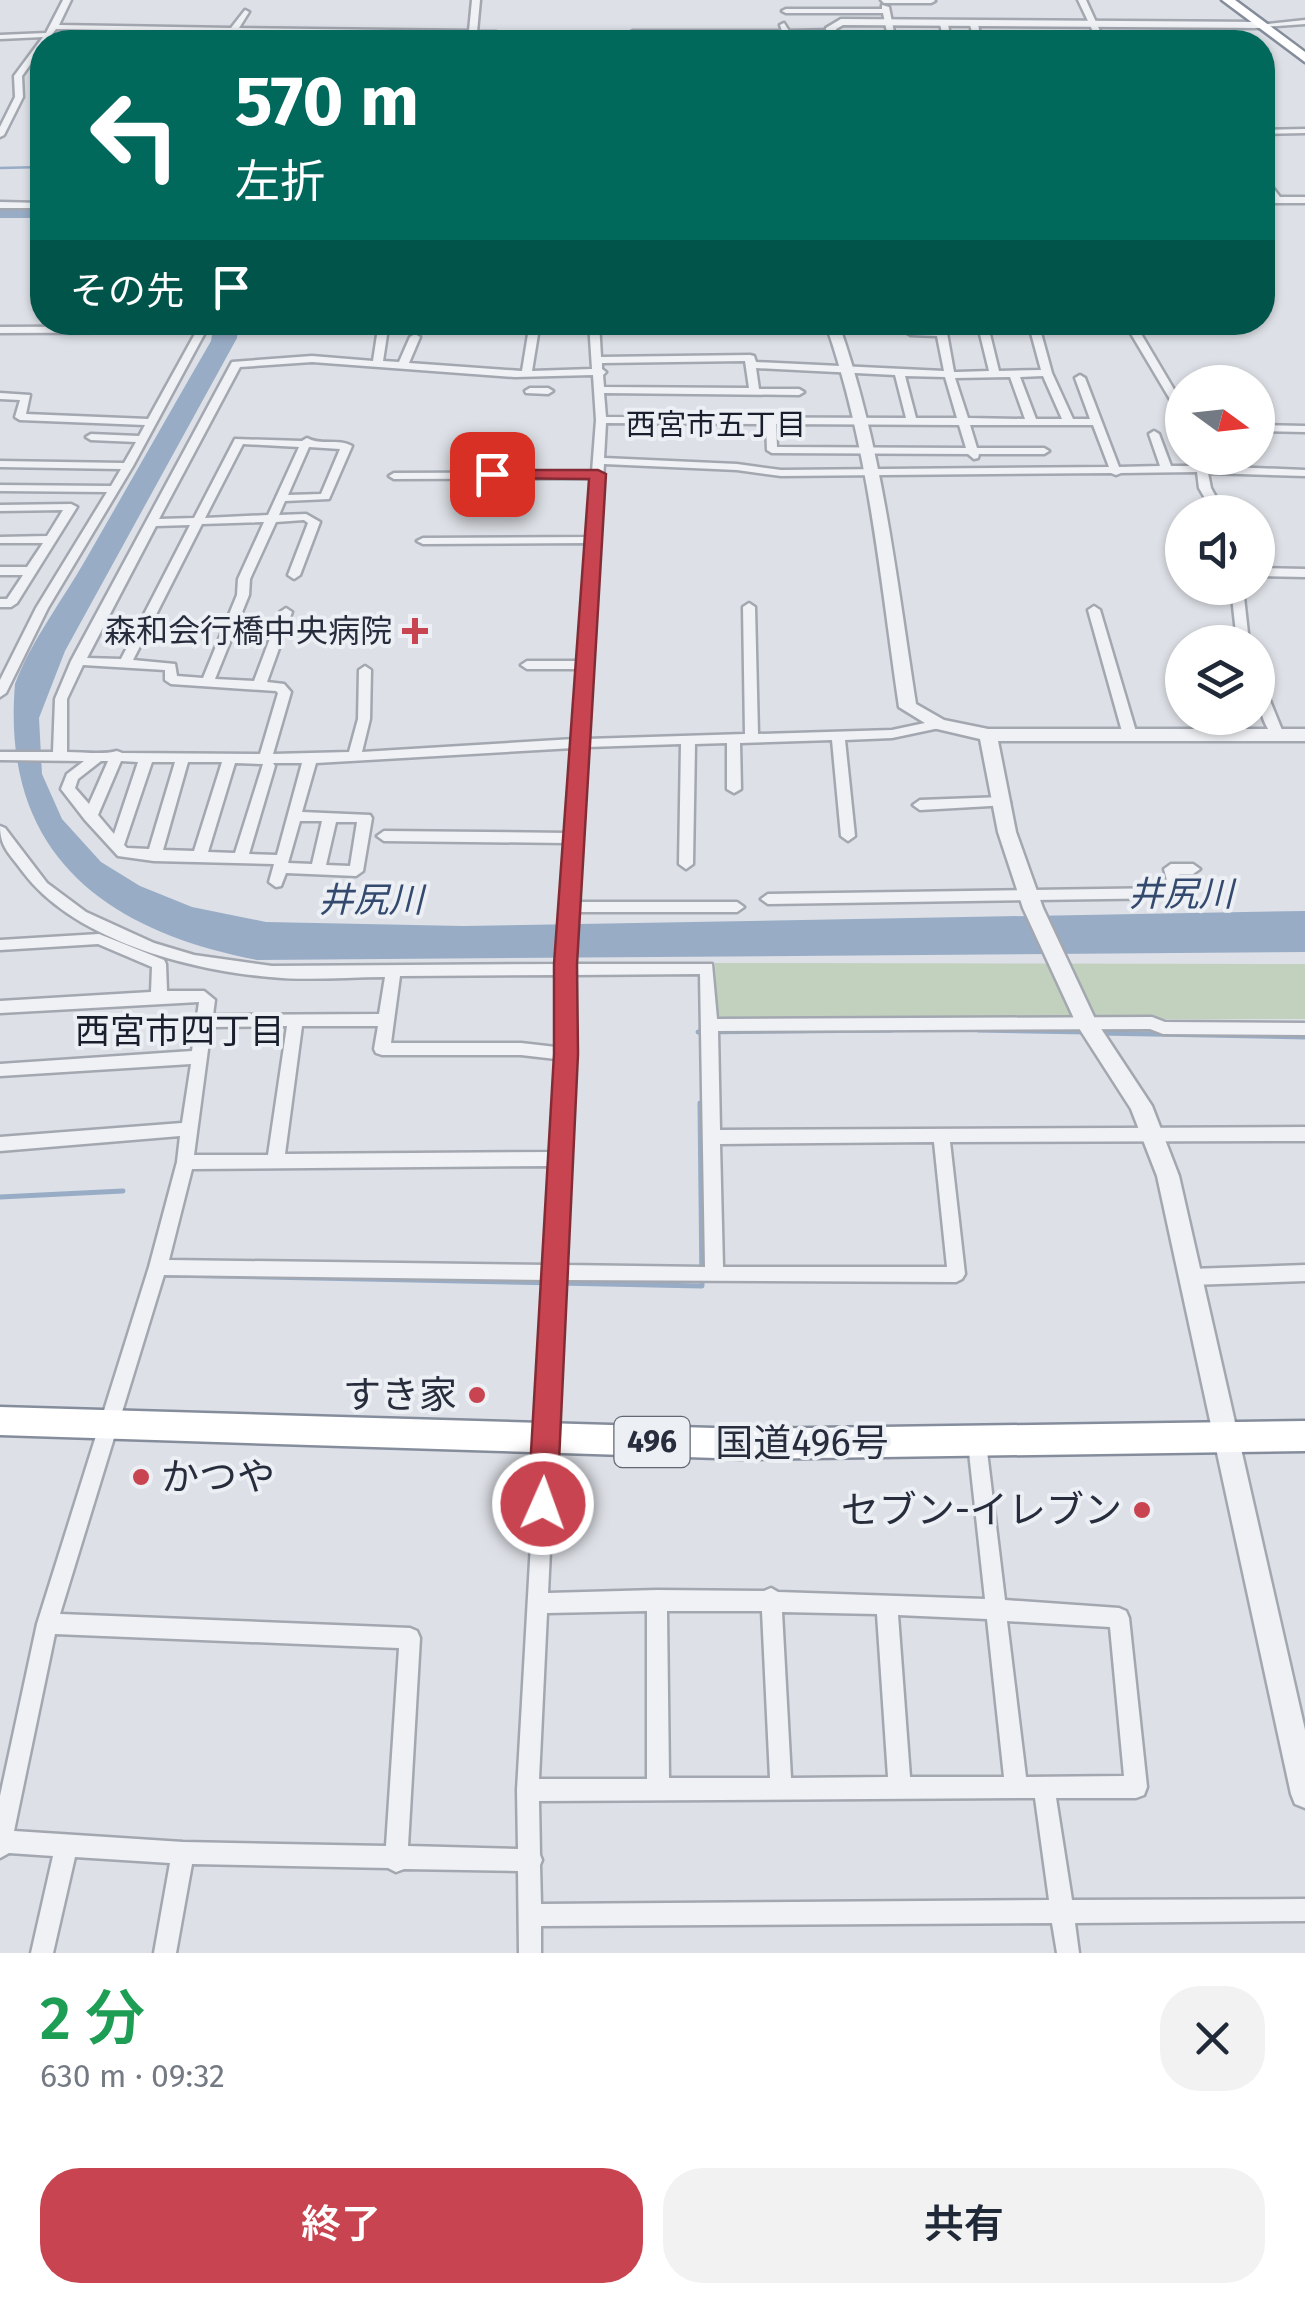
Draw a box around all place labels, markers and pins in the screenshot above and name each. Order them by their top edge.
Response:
pin [450,432,535,517]
place label: 森和会行橋中央病院 [104,612,392,650]
marker: 森和会行橋中央病院 [402,618,428,644]
place label: すき家 [343,1372,457,1418]
marker: すき家 [466,1384,488,1406]
place label: かつや [161,1454,275,1500]
marker: かつや [130,1466,152,1488]
place label: セブン-イレブン [841,1487,1122,1533]
marker: セブン-イレブン [1131,1499,1153,1521]

